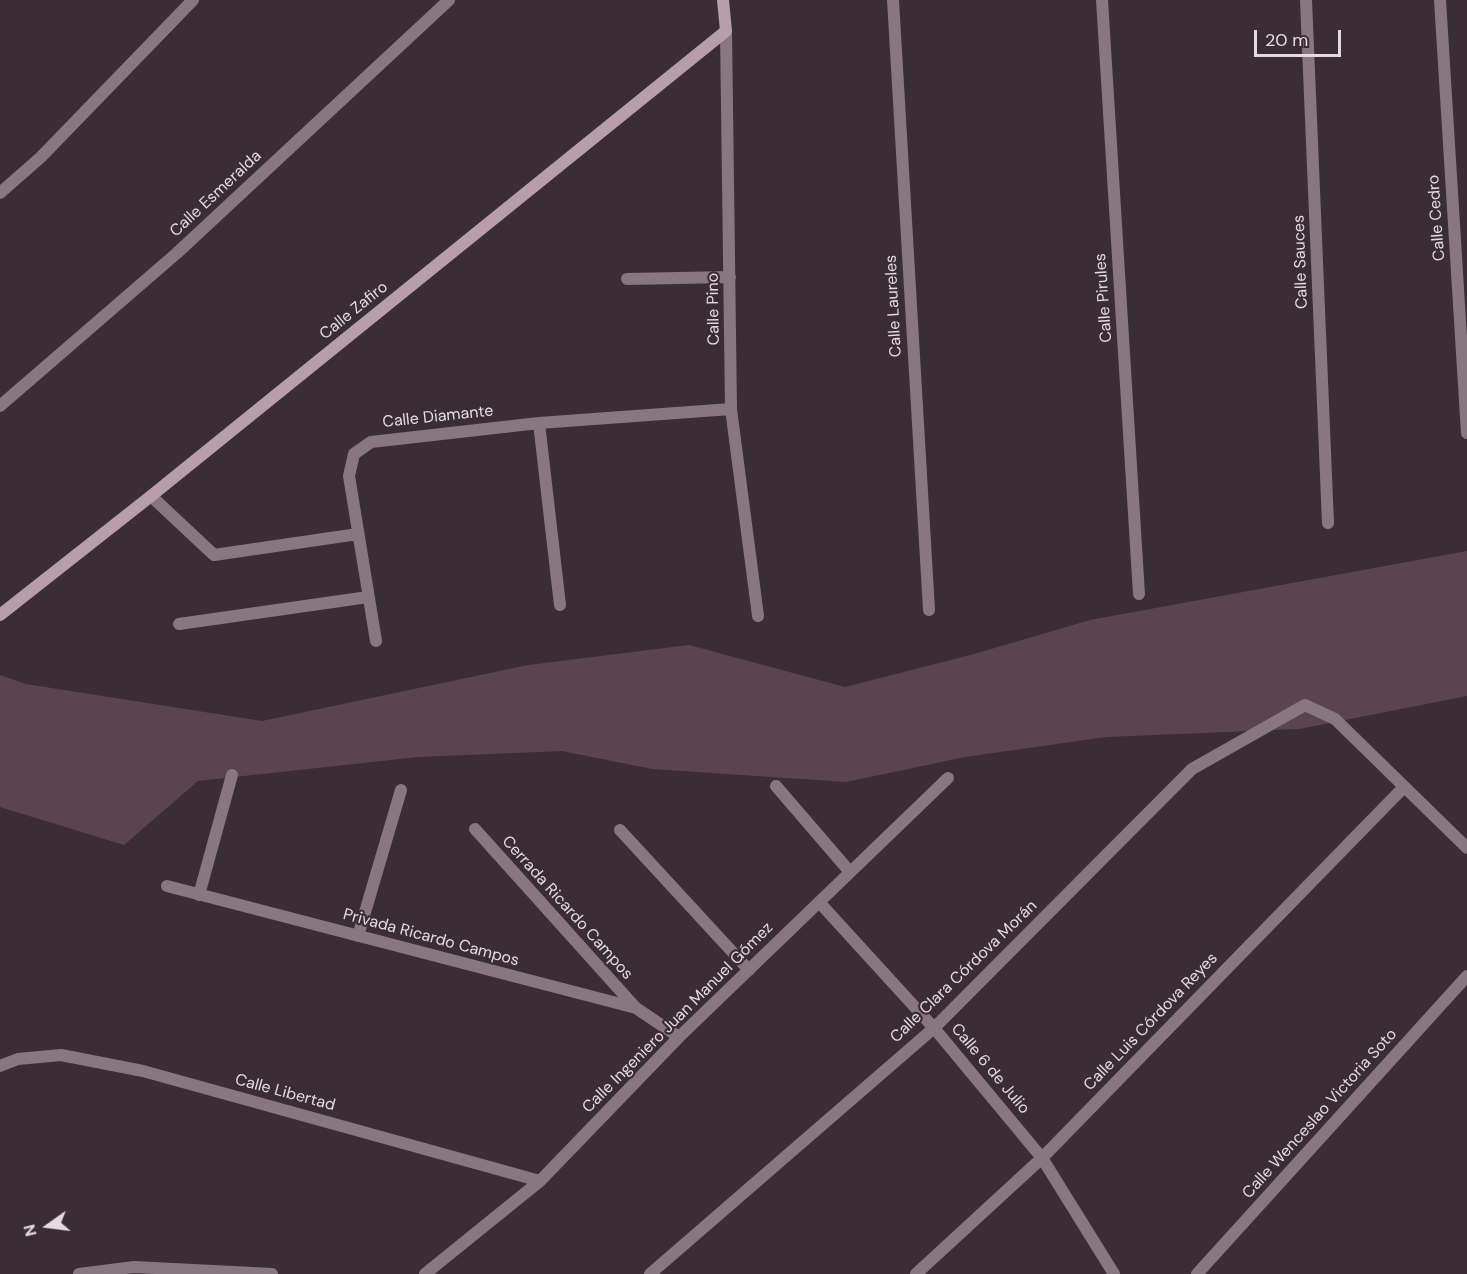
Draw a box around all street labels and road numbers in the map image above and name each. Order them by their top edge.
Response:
street label: Calle Esmeralda [166,147,266,241]
street label: Calle Cedro [1424,174,1450,262]
street label: Calle Sauces [1290,215,1312,309]
street label: Calle Pirules [1091,253,1117,343]
street label: Calle Laureles [882,254,906,358]
street label: Calle Pino [704,273,724,345]
street label: Calle Zafiro [316,278,392,344]
street label: Calle Diamante [382,402,494,432]
street label: Cerrada Ricardo Campos [497,832,637,984]
street label: Calle Clara Córdova Morán [887,897,1041,1047]
street label: Privada Ricardo Campos [341,905,521,971]
street label: Calle Ingeniero Juan Manuel Gómez [579,919,777,1117]
street label: Calle Luis Córdova Reyes [1080,949,1222,1095]
street label: Calle 6 de Julio [947,1020,1033,1118]
street label: Calle Wenceslao Victoria Soto [1239,1025,1401,1203]
street label: Calle Libertad [233,1070,337,1116]

